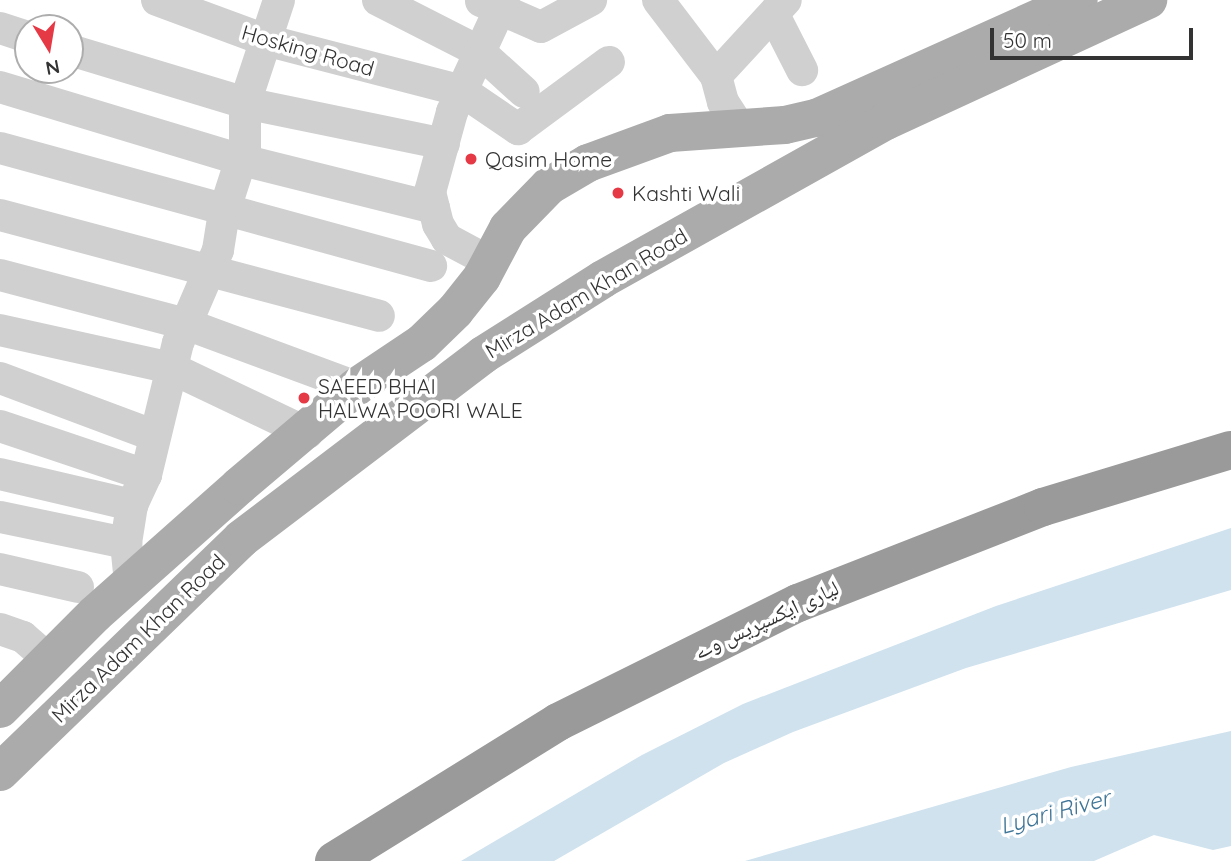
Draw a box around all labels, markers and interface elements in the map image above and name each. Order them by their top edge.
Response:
north arrow [14,14,84,84]
scale bar [993,14,1196,58]
street label: Hosking Road [239,19,377,81]
text: 50 m [1003,27,1052,53]
text: N [43,55,62,81]
place label: Qasim Home [485,146,612,172]
marker: Qasim Home [463,151,479,167]
place label: Kashti Wali [632,180,740,206]
marker: Kashti Wali [610,185,626,201]
street label: Mirza Adam Khan Road [480,223,692,363]
place label: SAEED BHAI HALWA POORI WALE [318,373,523,423]
marker: SAEED BHAI HALWA POORI WALE [296,390,312,406]
street label: Mirza Adam Khan Road [46,549,230,727]
street label: لیاری ایکسپریس وے [690,575,842,663]
water label: Lyari River [997,784,1113,840]

